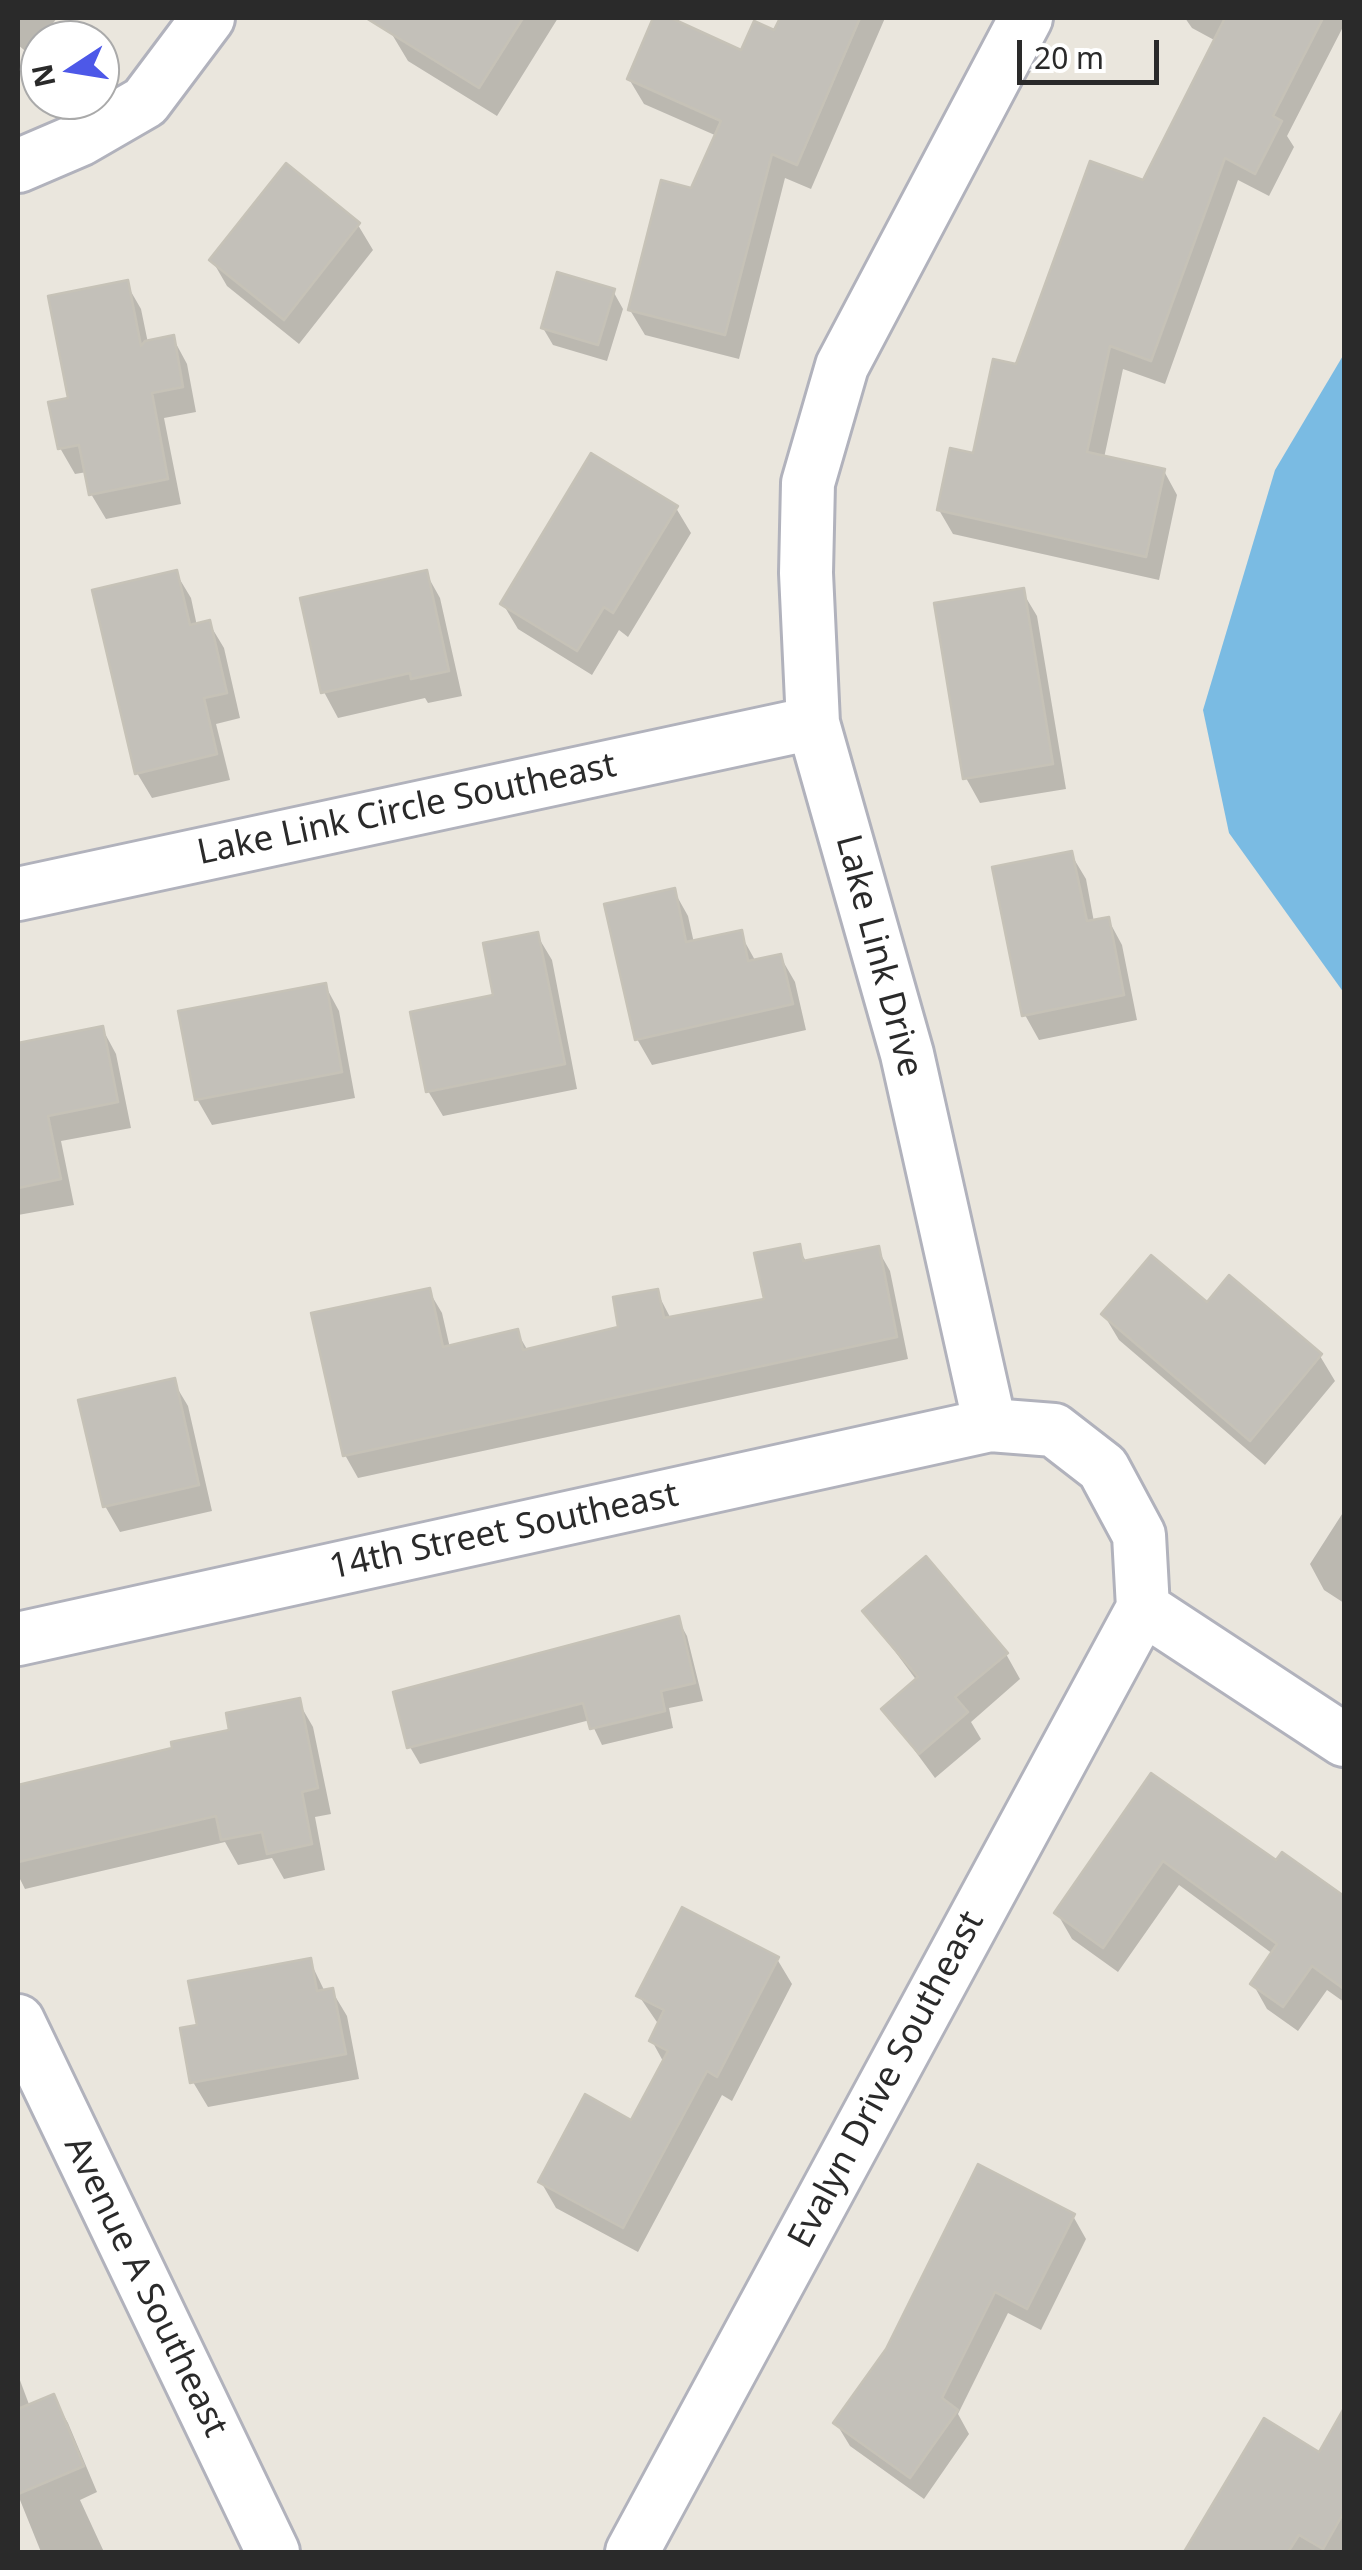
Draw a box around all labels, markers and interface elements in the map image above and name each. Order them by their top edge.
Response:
north arrow [20,20,120,120]
scale bar [1022,20,1164,82]
text: 20 m [1034,37,1104,78]
text: N [22,61,64,91]
street label: Lake Link Circle Southeast [194,745,620,875]
street label: Lake Link Drive [826,830,930,1082]
street label: 14th Street Southeast [326,1475,682,1589]
street label: Evalyn Drive Southeast [780,1905,994,2255]
street label: Avenue A Southeast [54,2130,236,2444]

